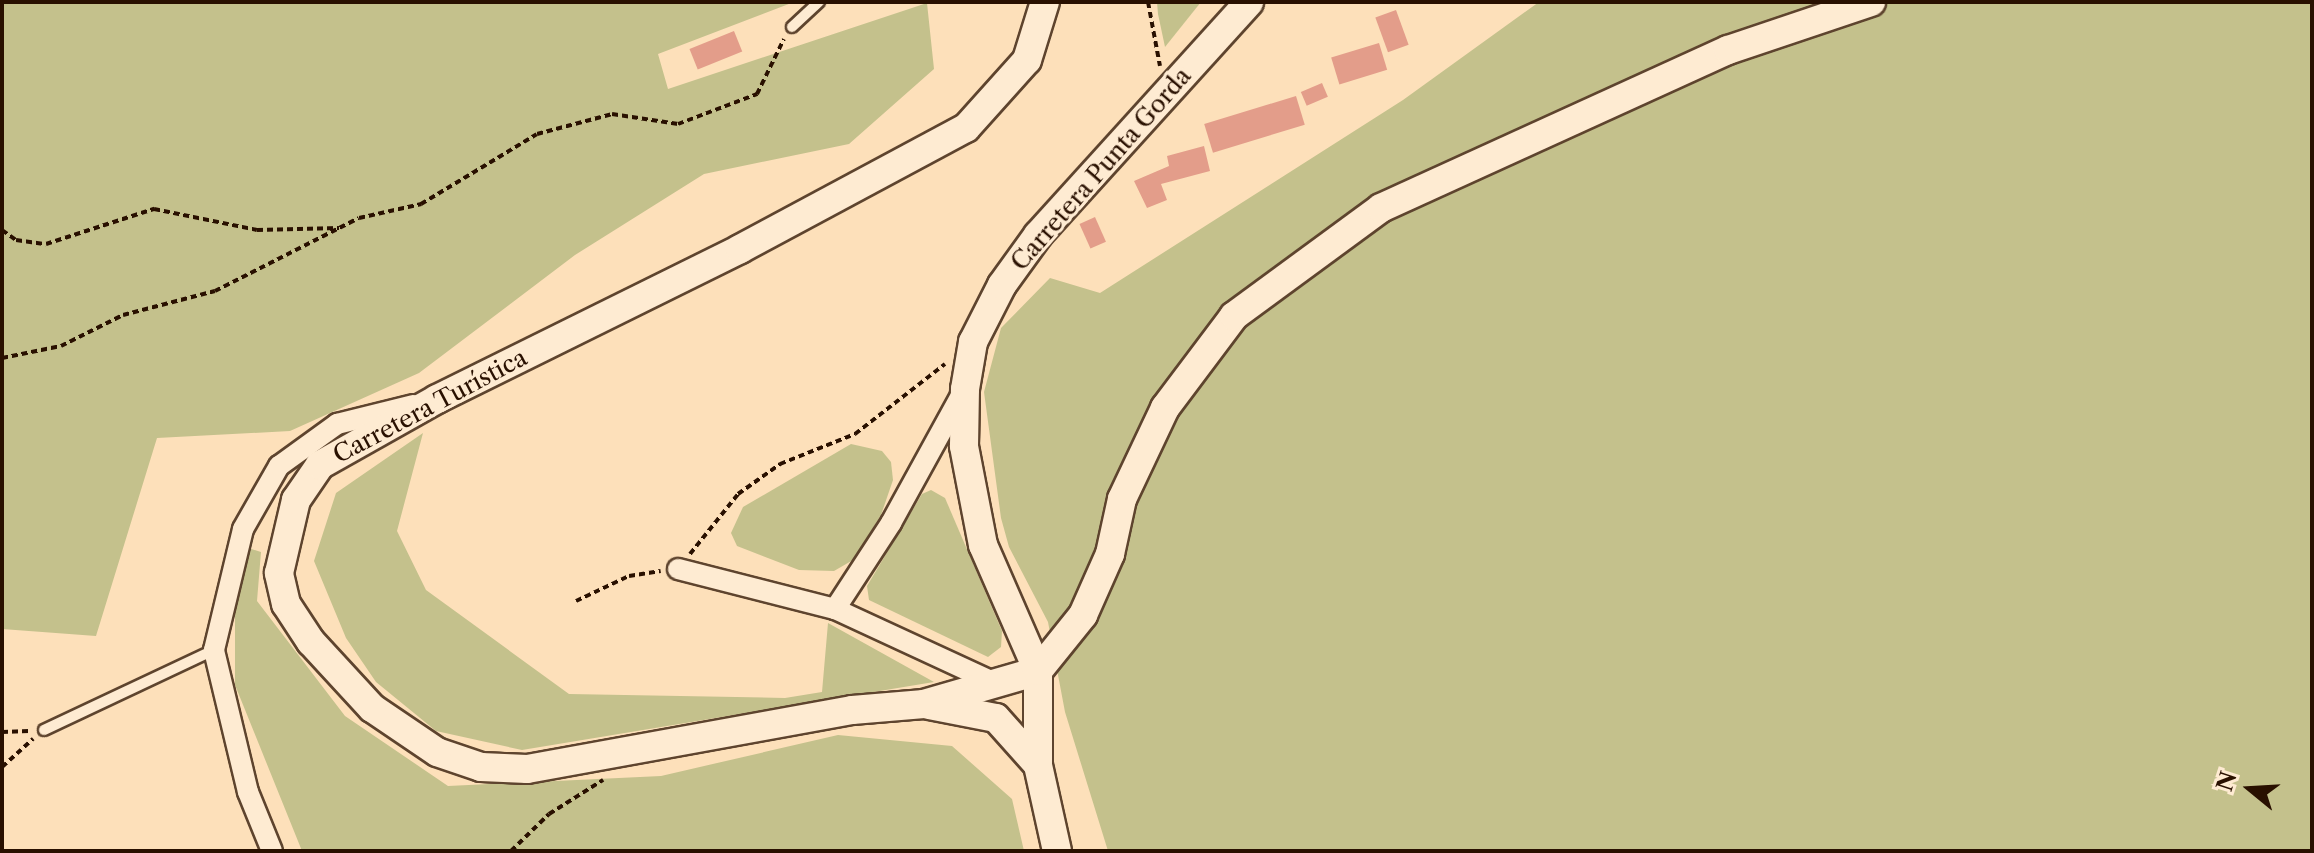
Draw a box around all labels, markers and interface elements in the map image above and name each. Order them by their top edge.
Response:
street label: Carretera Punta Gorda [1005,62,1197,276]
street label: Carretera Turística [328,343,532,469]
north arrow [2210,749,2290,829]
text: N [2211,768,2242,795]

